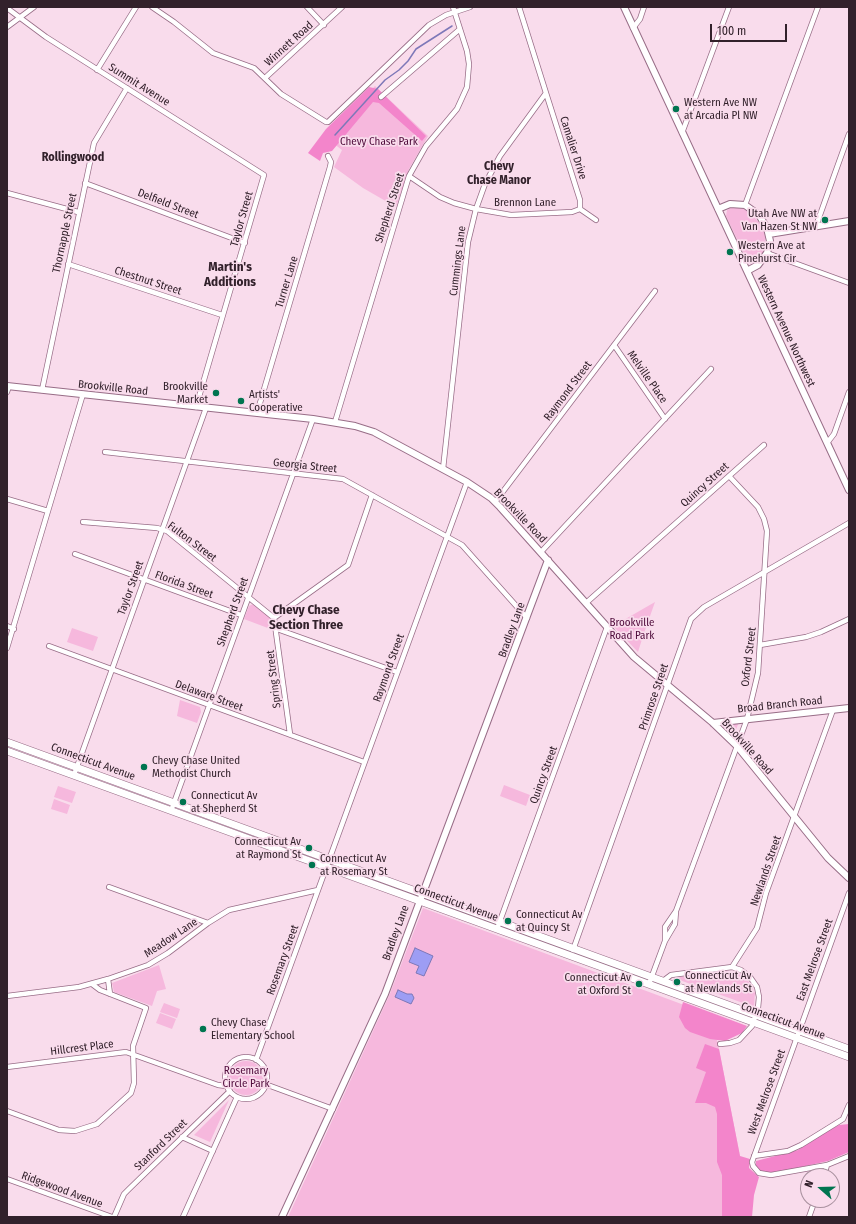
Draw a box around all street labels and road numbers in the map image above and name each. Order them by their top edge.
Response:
street label: Winnett Road [262,19,316,69]
street label: Summit Avenue [106,61,172,109]
street label: Camalier Drive [557,115,589,181]
street label: Shepherd Street [372,171,408,245]
street label: Delfield Street [136,186,200,222]
street label: Taylor Street [228,190,256,248]
street label: Thornapple Street [50,192,80,274]
street label: Brennon Lane [494,196,556,210]
street label: Cummings Lane [447,225,469,297]
street label: Turner Lane [273,255,301,309]
street label: Chestnut Street [113,264,183,298]
street label: Western Avenue Northwest [754,273,818,389]
street label: Melville Place [624,348,670,406]
street label: Raymond Street [541,358,595,424]
street label: Brookville Road [77,378,149,398]
street label: Georgia Street [272,456,338,476]
street label: Quincy Street [678,460,732,510]
street label: Brookville Road [491,486,549,546]
street label: Fulton Street [165,519,219,565]
street label: Taylor Street [115,559,147,617]
street label: Florida Street [153,568,215,602]
street label: Shepherd Street [214,576,252,648]
street label: Bradley Lane [496,601,528,659]
street label: Oxford Street [739,627,759,687]
street label: Raymond Street [371,632,407,704]
street label: Spring Street [264,649,284,709]
street label: Primrose Street [636,662,672,732]
street label: Delaware Street [173,678,245,714]
street label: Broad Branch Road [737,694,823,716]
street label: Brookville Road [719,716,775,778]
street label: Connecticut Avenue [49,741,137,783]
street label: Quincy Street [527,744,561,806]
street label: Newlands Street [748,834,784,908]
street label: Connecticut Avenue [412,882,500,924]
street label: Bradley Lane [380,904,412,962]
street label: Meadow Lane [142,915,200,961]
street label: East Melrose Street [794,917,836,1003]
street label: Rosemary Street [264,923,302,997]
street label: Connecticut Avenue [739,1000,827,1042]
street label: Hillcrest Place [50,1038,114,1058]
street label: West Melrose Street [745,1048,789,1136]
street label: Stanford Street [132,1117,190,1173]
street label: Ridgewood Avenue [20,1169,104,1211]

